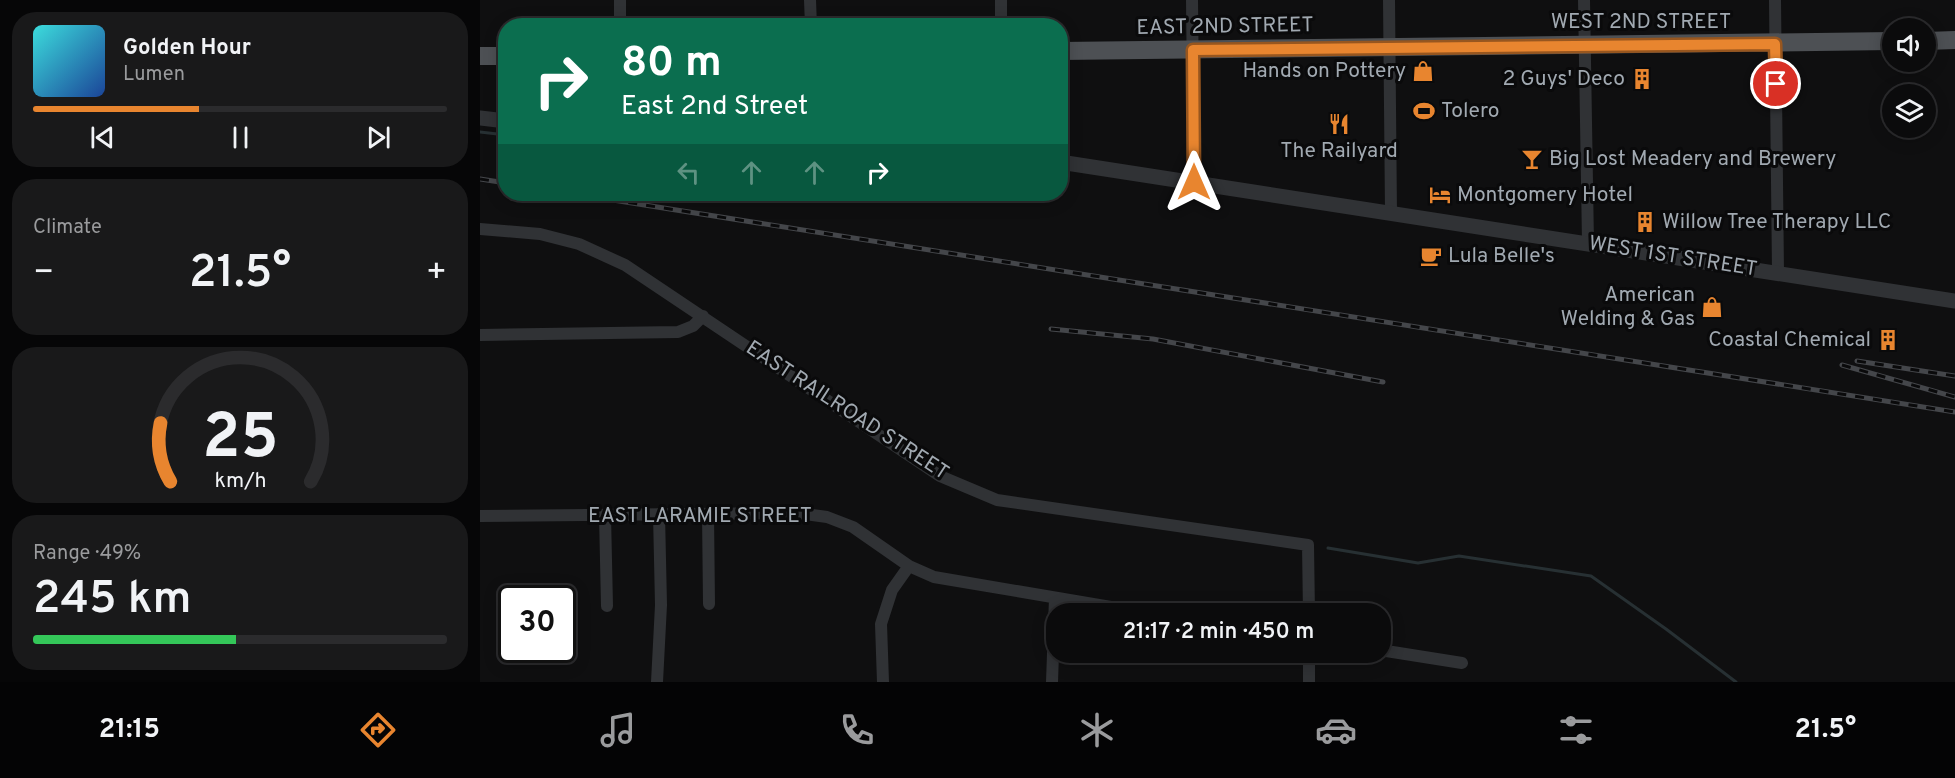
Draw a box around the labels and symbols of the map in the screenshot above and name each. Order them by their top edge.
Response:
street label: WEST 2ND STREET [1551,9,1731,36]
street label: EAST 2ND STREET [1136,12,1314,42]
place label: Hands on Pottery [1242,58,1406,85]
pin [1750,58,1801,109]
shop icon: Hands on Pottery [1411,59,1435,83]
place label: 2 Guys' Deco [1503,66,1625,93]
building icon: 2 Guys' Deco [1630,67,1654,91]
place label: Tolero [1441,98,1499,125]
sports icon: Tolero [1412,99,1436,123]
restaurant icon: The Railyard [1327,112,1351,136]
place label: The Railyard [1280,138,1398,165]
place label: Big Lost Meadery and Brewery [1549,146,1836,173]
bar icon: Big Lost Meadery and Brewery [1520,147,1544,171]
position arrow [1162,150,1226,214]
place label: Montgomery Hotel [1457,182,1633,209]
hotel icon: Montgomery Hotel [1428,183,1452,207]
place label: Willow Tree Therapy LLC [1662,209,1891,236]
building icon: Willow Tree Therapy LLC [1633,210,1657,234]
street label: WEST 1ST STREET [1587,230,1759,284]
place label: Lula Belle's [1448,243,1555,270]
cafe icon: Lula Belle's [1419,244,1443,268]
place label: American Welding & Gas [1560,282,1695,333]
shop icon: American Welding & Gas [1700,295,1724,319]
place label: Coastal Chemical [1708,327,1871,354]
building icon: Coastal Chemical [1876,328,1900,352]
street label: EAST RAILROAD STREET [740,335,954,487]
street label: EAST LARAMIE STREET [588,503,812,530]
speed limit sign: 30 [498,585,576,663]

